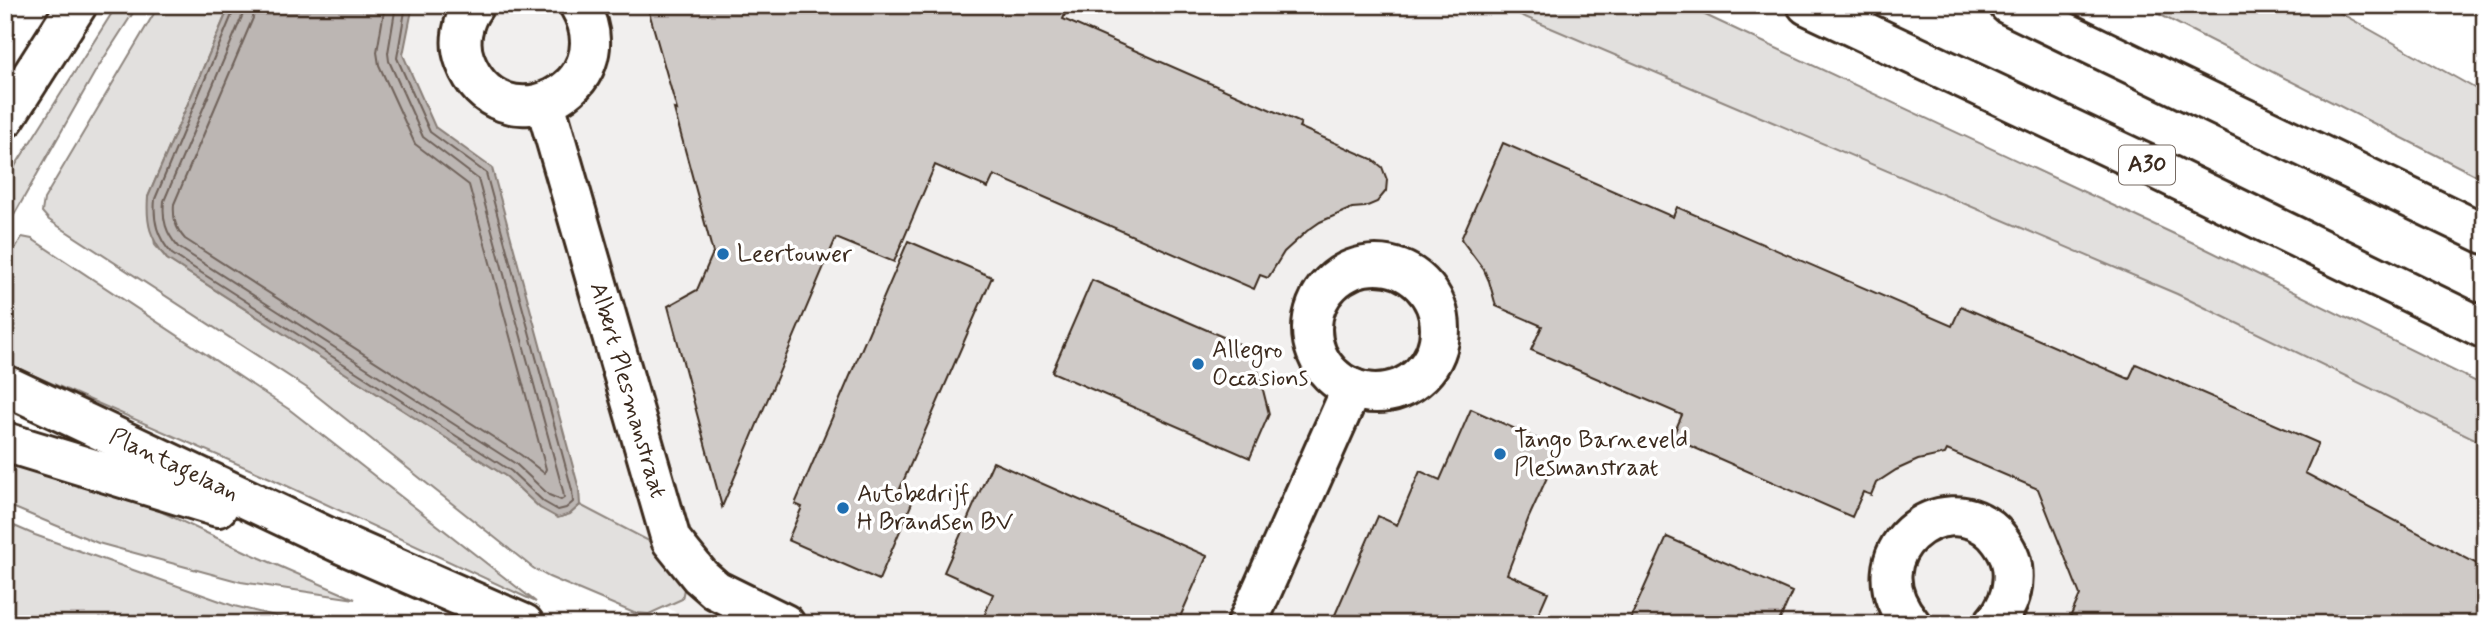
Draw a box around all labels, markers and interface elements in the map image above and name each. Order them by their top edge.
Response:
road number: A30 [2119,146,2175,184]
place label: Leertouwer [737,239,852,270]
marker: Leertouwer [715,246,731,262]
street label: Albert Plesmanstraat [582,279,674,502]
place label: Allegro Occasions [1212,335,1308,394]
marker: Allegro Occasions [1190,356,1206,372]
street label: Plantagelaan [104,421,244,509]
place label: Tango Barneveld Plesmanstraat [1514,425,1688,484]
marker: Tango Barneveld Plesmanstraat [1492,446,1508,462]
place label: Autobedrijf H Brandsen BV [857,479,1014,538]
marker: Autobedrijf H Brandsen BV [835,500,851,516]

